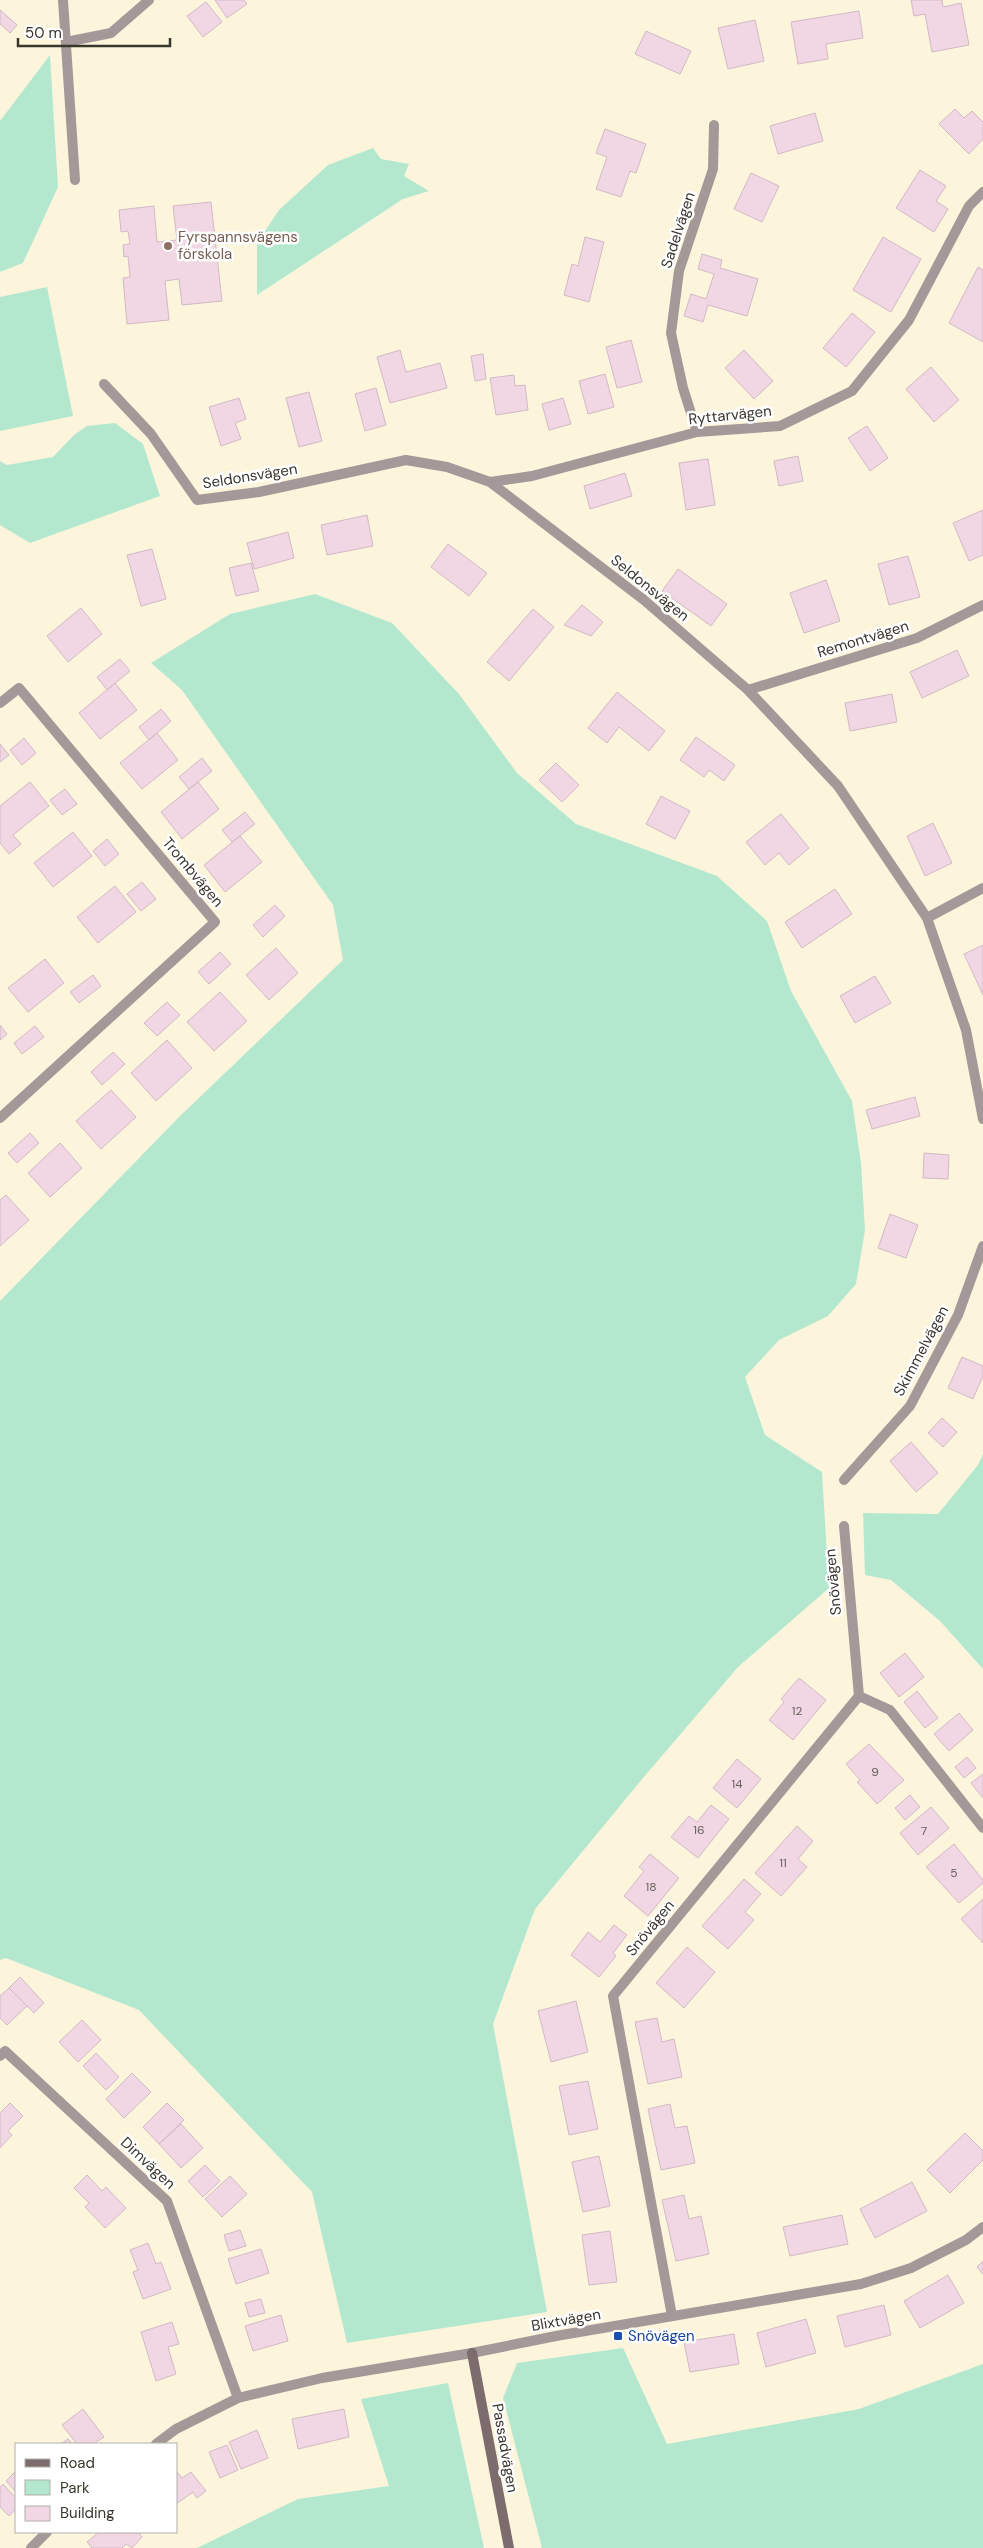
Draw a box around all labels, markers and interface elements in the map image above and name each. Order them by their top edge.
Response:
scale bar [18,15,170,47]
text: 50 m [25,23,62,43]
street label: Sadelvägen [656,189,700,271]
place label: Fyrspannsvägens förskola [178,227,298,264]
marker: Fyrspannsvägens förskola [162,240,174,252]
street label: Ryttarvägen [687,401,773,429]
street label: Seldonsvägen [201,459,299,493]
street label: Seldonsvägen [607,550,693,626]
street label: Remontvägen [815,616,911,662]
street label: Trombvägen [158,833,228,911]
street label: Skimmelvägen [889,1302,953,1400]
street label: Snövägen [820,1548,846,1616]
house number: 12 [792,1703,802,1719]
house number: 9 [871,1764,879,1780]
house number: 14 [731,1776,743,1792]
house number: 16 [693,1822,705,1838]
house number: 7 [921,1823,927,1839]
house number: 11 [779,1855,787,1871]
house number: 5 [950,1865,958,1881]
house number: 18 [645,1879,657,1895]
street label: Snövägen [621,1896,679,1960]
street label: Dimvägen [116,2132,180,2194]
street label: Blixtvägen [530,2304,602,2336]
place label: Snövägen [628,2326,695,2346]
marker: Snövägen [612,2330,624,2342]
street label: Passadvägen [487,2402,523,2494]
legend [15,2443,178,2533]
text: Road [60,2453,95,2473]
text: Park [60,2478,90,2498]
text: Building [60,2503,115,2523]

